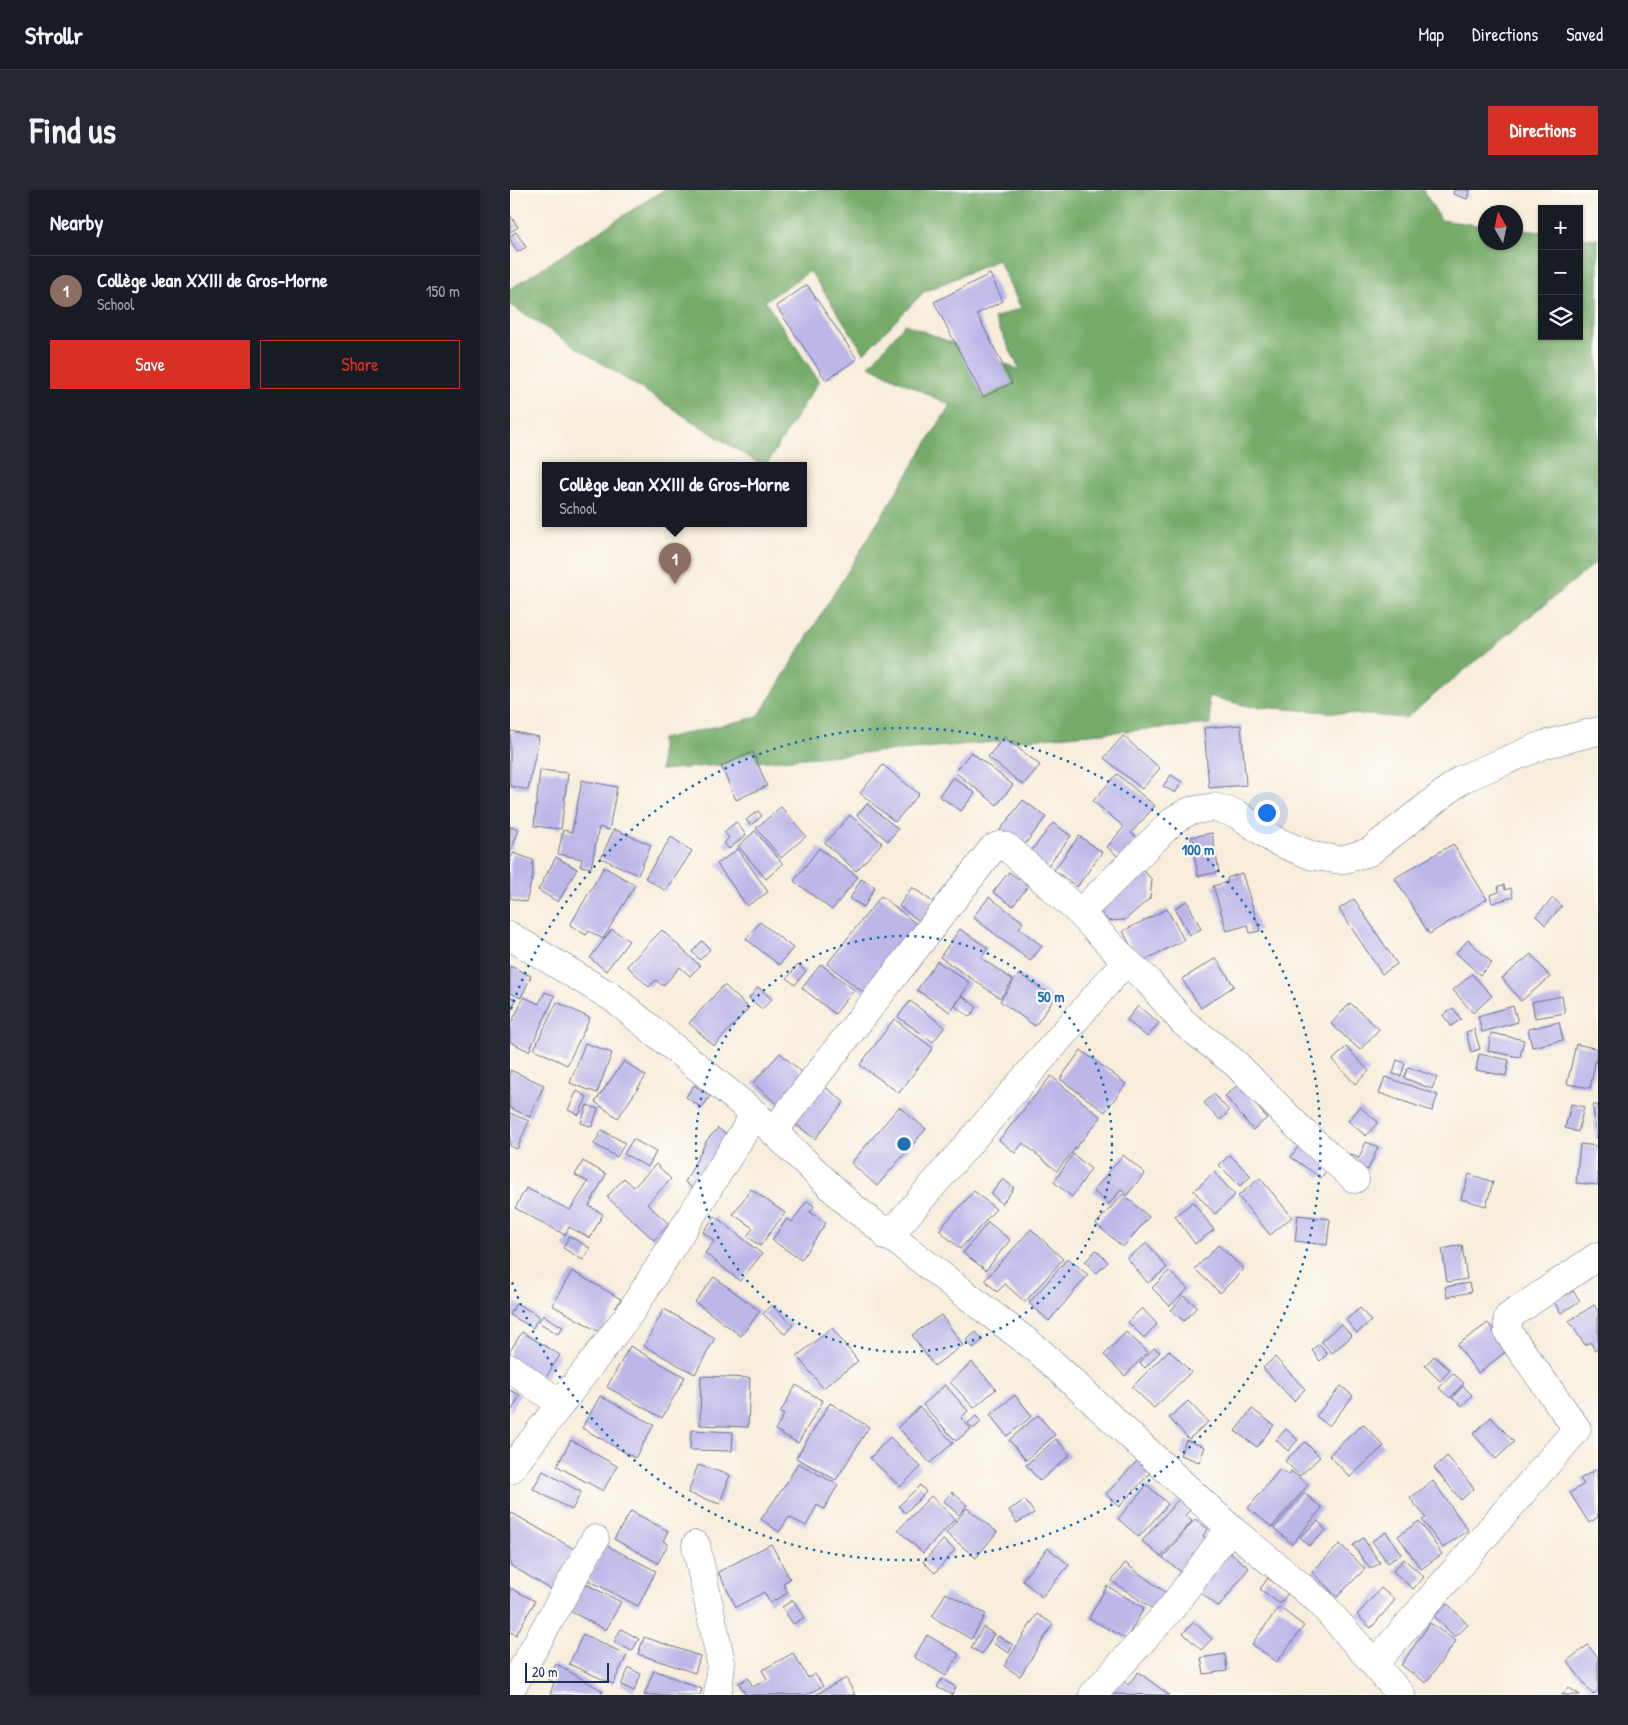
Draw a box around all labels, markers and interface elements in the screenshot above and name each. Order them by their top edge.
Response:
text: Strollr [25,19,83,51]
text: Map [1419,22,1444,47]
text: Directions [1472,22,1538,47]
text: Saved [1566,22,1603,47]
button: Directions [1488,106,1598,155]
text: Find us [30,107,116,154]
north arrow [1478,205,1523,250]
map controls [1538,205,1583,340]
button: + [1538,205,1583,250]
text: Nearby [50,208,103,237]
button: − [1538,250,1583,295]
text: Collège Jean XXIII de Gros-Morne [97,267,328,293]
text: 1 [63,280,69,302]
text: 150 m [426,280,460,302]
text: School [97,293,134,315]
button: layers [1538,295,1583,340]
button: Save [50,340,250,389]
button: Share [260,340,460,389]
popup [542,462,807,527]
text: Collège Jean XXIII de Gros-Morne [559,471,790,497]
text: School [559,497,597,519]
pin: 1 [659,543,691,584]
your location [1254,800,1280,826]
text: 100 m [1182,839,1214,860]
text: 50 m [1038,986,1064,1007]
centre of rings [895,1135,913,1153]
scale bar [525,1660,609,1683]
text: 20 m [532,1662,558,1681]

